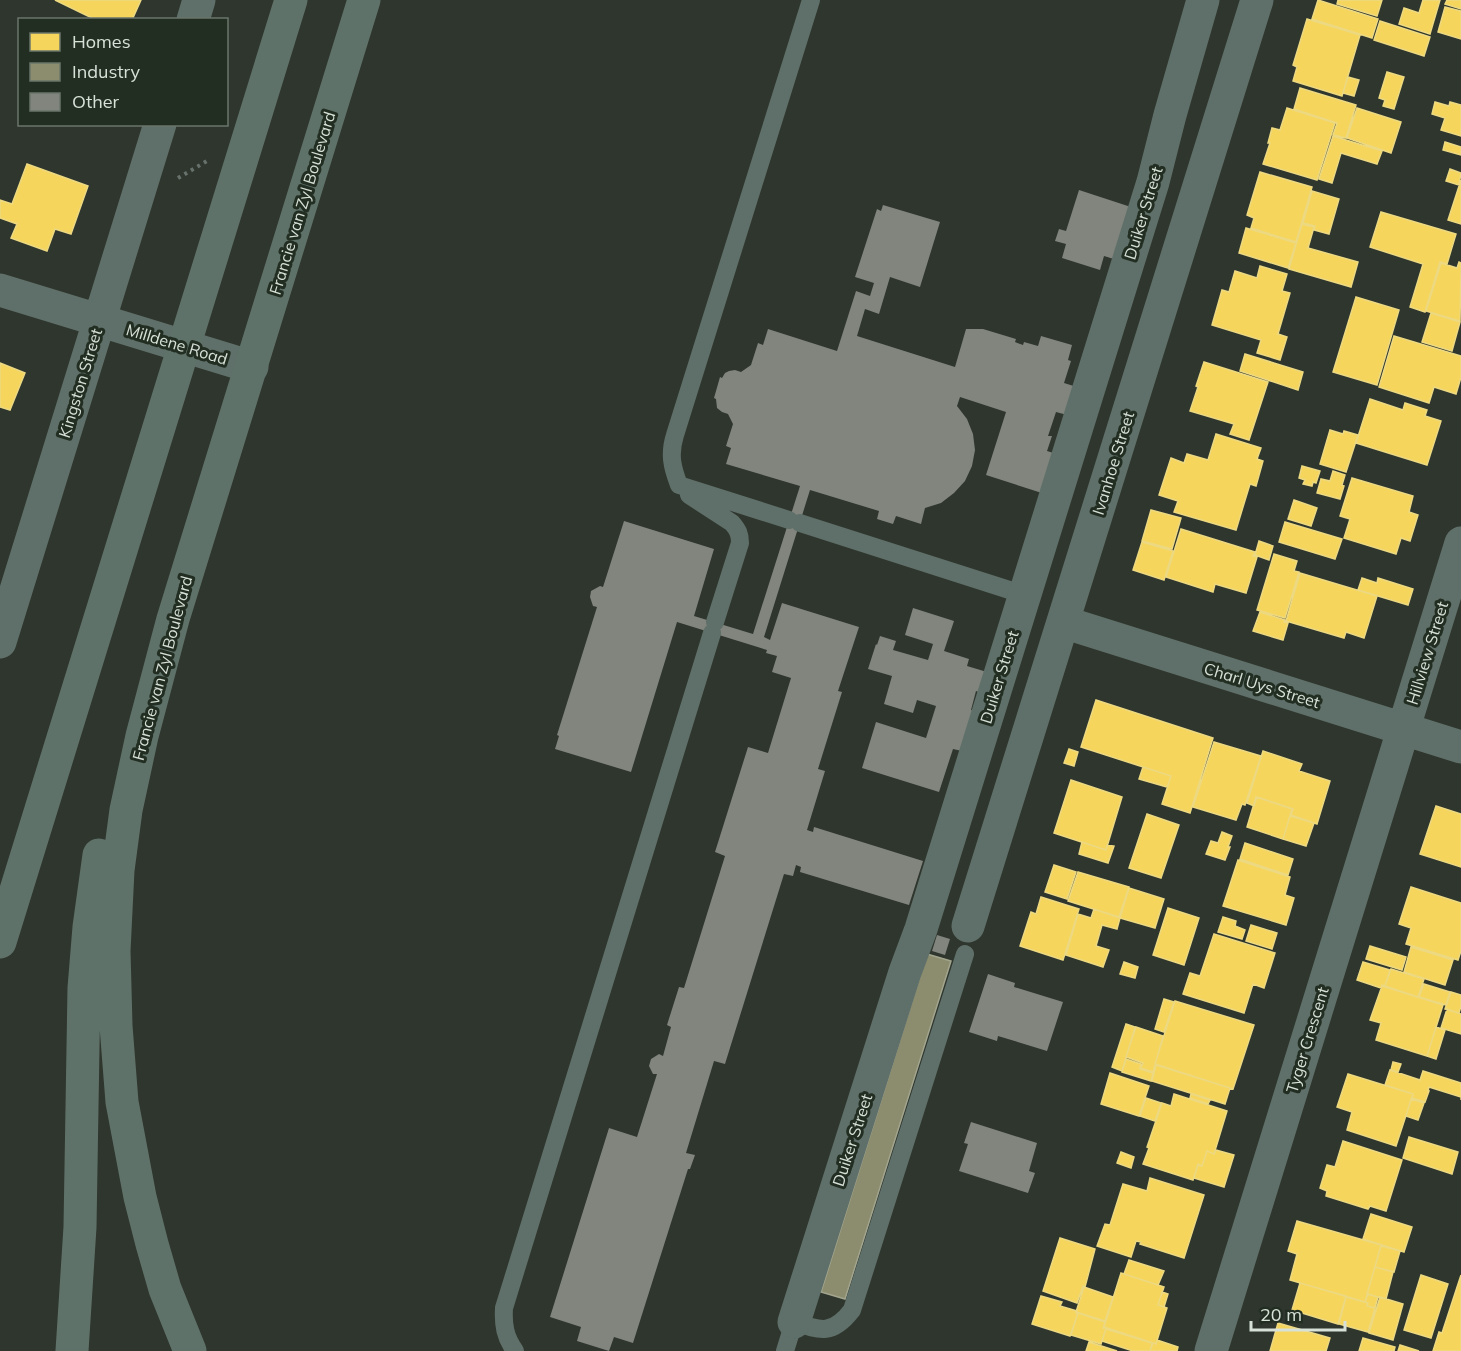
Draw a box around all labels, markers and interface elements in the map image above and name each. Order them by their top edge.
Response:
legend [18,18,228,126]
text: Homes [72,30,131,53]
text: Industry [72,60,141,83]
text: Other [72,90,120,113]
street label: Francie van Zyl Boulevard [265,109,339,297]
street label: Duiker Street [1119,164,1167,262]
street label: Milldene Road [124,319,230,369]
street label: Kingston Street [54,326,106,440]
street label: Ivanhoe Street [1088,408,1138,517]
street label: Francie van Zyl Boulevard [128,574,196,762]
street label: Hillview Street [1402,599,1452,707]
street label: Duiker Street [975,628,1023,726]
street label: Charl Uys Street [1202,658,1323,712]
street label: Tyger Crescent [1281,984,1333,1096]
street label: Duiker Street [828,1091,876,1189]
scale bar [1251,1294,1346,1332]
text: 20 m [1260,1303,1302,1326]

